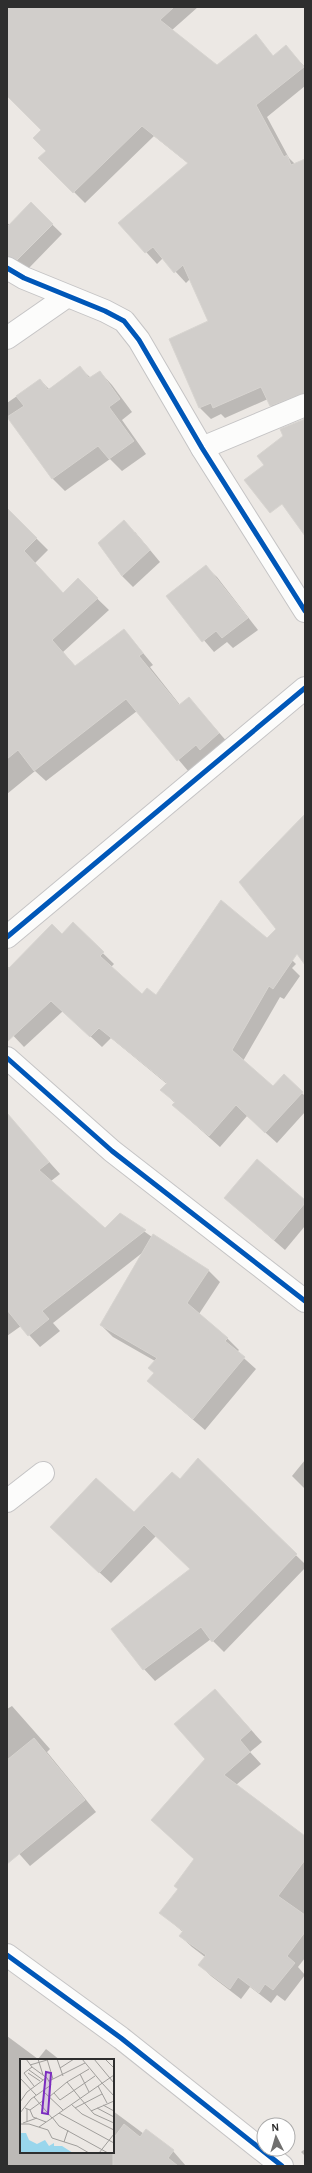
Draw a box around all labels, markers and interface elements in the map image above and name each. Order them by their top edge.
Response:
inset map [20,2059,114,2153]
north arrow [256,2117,296,2157]
text: N [271,2122,279,2133]

